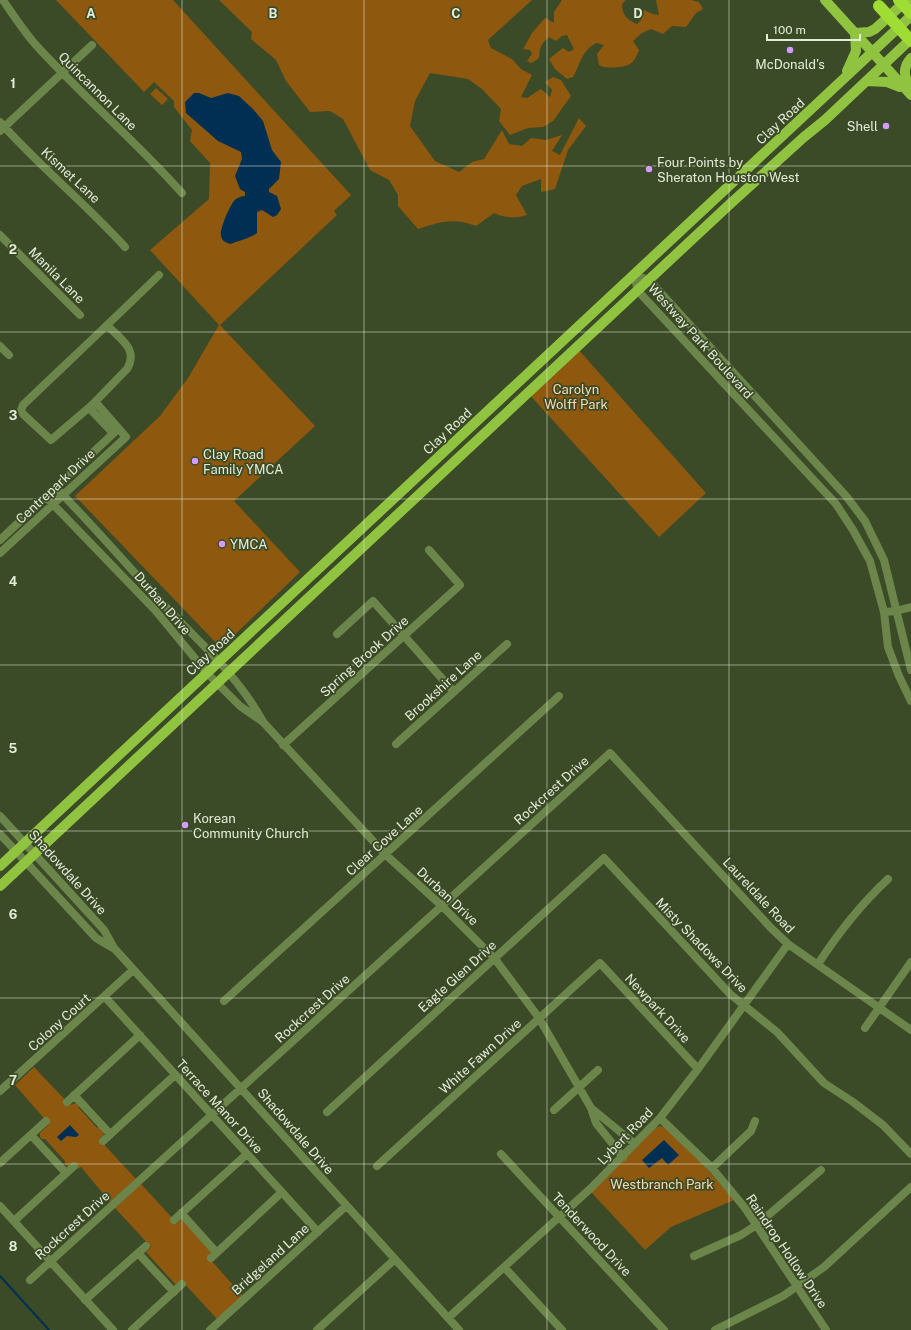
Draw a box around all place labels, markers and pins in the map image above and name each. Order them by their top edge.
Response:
marker: McDonald's [785,45,795,55]
place label: McDonald's [755,57,825,72]
place label: Shell [847,119,878,134]
marker: Shell [881,121,891,131]
place label: Four Points by Sheraton Houston West [657,155,800,185]
marker: Four Points by Sheraton Houston West [644,164,654,174]
place label: Clay Road Family YMCA [203,447,283,477]
marker: Clay Road Family YMCA [190,456,200,466]
place label: YMCA [230,537,267,552]
marker: YMCA [217,539,227,549]
place label: Korean Community Church [193,811,309,841]
marker: Korean Community Church [180,820,190,830]

